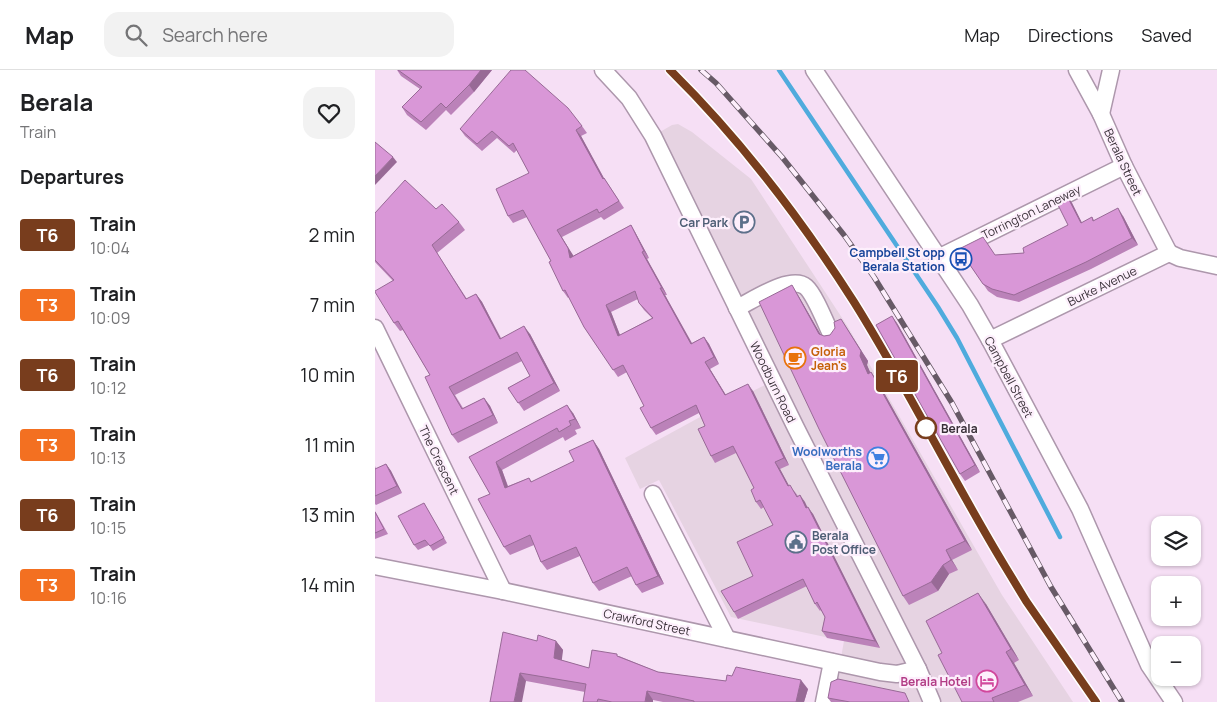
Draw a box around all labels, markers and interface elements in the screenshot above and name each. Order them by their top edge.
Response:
search box [104,12,454,57]
text: Map [25,18,74,51]
icon: search [122,21,150,49]
text: Search here [162,22,268,48]
text: Map [964,23,1000,47]
text: Directions [1028,23,1113,47]
text: Saved [1141,23,1192,47]
text: Berala [20,85,93,118]
button: heart [303,87,355,139]
text: Train [20,121,56,143]
street label: Berala Street [1100,126,1146,198]
text: Departures [20,164,124,190]
street label: Torrington Laneway [979,180,1084,243]
parking icon: Car Park [732,210,756,234]
text: Train [90,211,136,237]
place label: Car Park [679,214,729,231]
text: 2 min [309,222,355,248]
text: T6 [36,223,59,247]
text: 10:04 [90,237,130,259]
place label: Campbell St opp Berala Station [850,244,945,275]
bus stop icon: Campbell St opp Berala Station [949,247,973,271]
street label: Burke Avenue [1065,262,1139,310]
text: Train [90,281,136,307]
text: 7 min [310,292,355,318]
text: T3 [37,293,58,317]
text: 10:09 [90,307,130,329]
street label: Campbell Street [980,333,1038,421]
street label: Woodburn Road [746,339,800,425]
place label: Gloria Jean's [811,343,847,374]
cafe icon: Gloria Jean's [783,346,807,370]
text: Train [90,351,136,377]
line badge: T6 [875,360,919,392]
text: 10 min [300,362,355,388]
text: T6 [36,363,59,387]
text: T6 [886,364,908,388]
text: 10:12 [90,377,126,399]
marker: Berala [915,417,937,439]
place label: Berala [941,420,978,437]
text: Train [90,421,136,447]
street label: The Crescent [415,423,463,498]
text: 11 min [305,432,355,458]
text: T3 [37,433,58,457]
place label: Woolworths Berala [792,443,862,474]
supermarket icon: Woolworths Berala [866,446,890,470]
text: 10:13 [90,447,126,469]
text: Train [90,491,136,517]
text: 13 min [301,502,355,528]
text: T6 [36,503,59,527]
map controls [1151,516,1201,686]
button: layers [1151,516,1201,566]
text: 10:15 [90,517,126,539]
place label: Berala Post Office [812,527,876,558]
public building icon: Berala Post Office [784,530,808,554]
text: Train [90,561,136,587]
text: 14 min [301,572,355,598]
text: T3 [37,573,58,597]
button: + [1151,576,1201,626]
text: 10:16 [90,587,127,609]
street label: Crawford Street [602,604,692,640]
button: − [1151,636,1201,686]
hotel icon: Berala Hotel [975,669,999,693]
place label: Berala Hotel [900,673,971,690]

